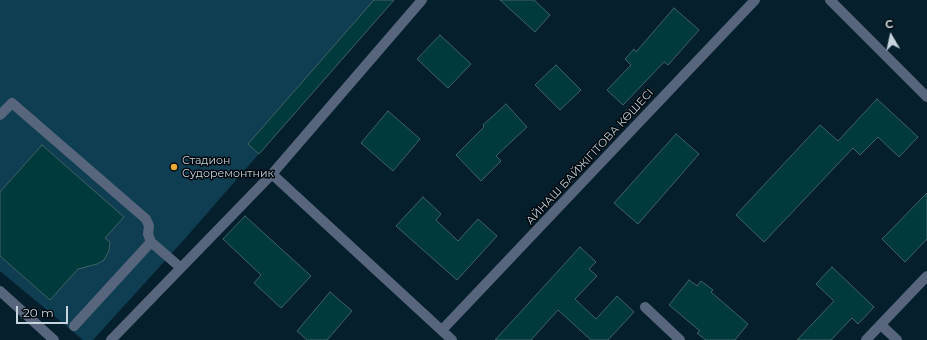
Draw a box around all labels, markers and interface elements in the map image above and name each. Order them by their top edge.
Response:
north arrow [871,16,911,56]
text: С [884,17,894,32]
street label: АЙНАШ БАЙЖІГІТОВА КӨШЕСІ [524,86,656,228]
place label: Стадион Судоремонтник [182,154,274,180]
marker: Стадион Судоремонтник [169,162,179,172]
scale bar [18,298,70,324]
text: 20 m [23,305,54,320]

